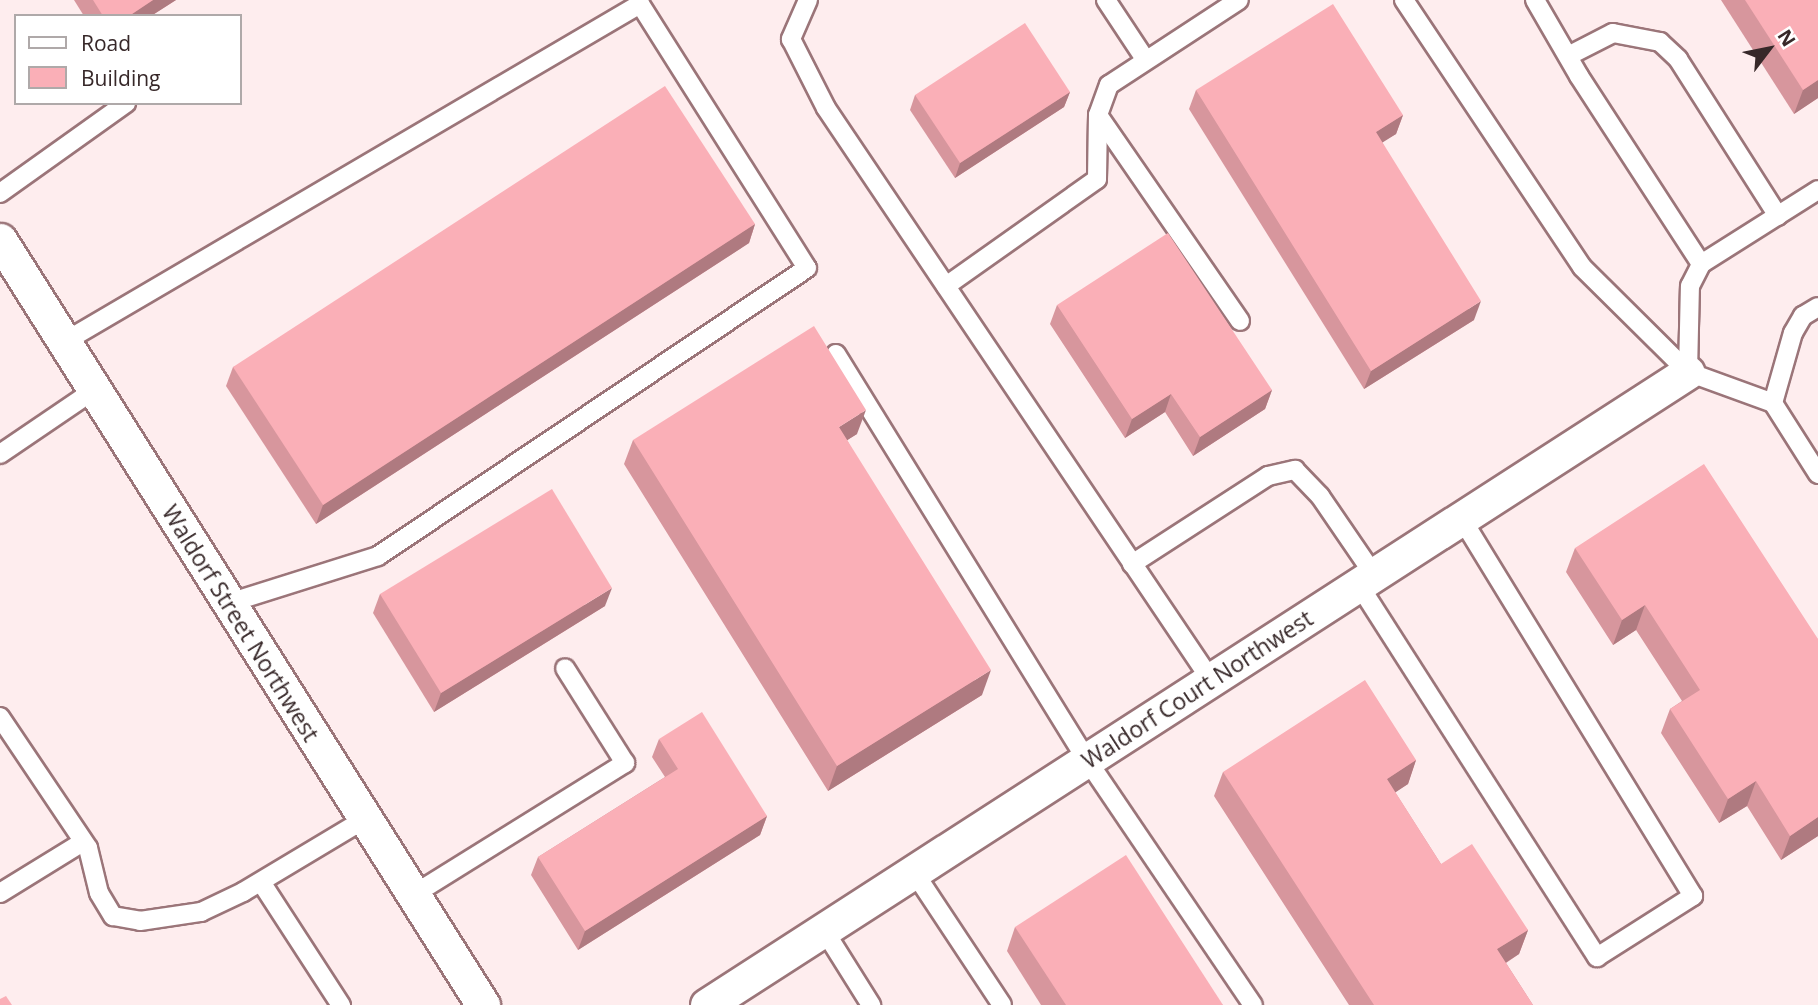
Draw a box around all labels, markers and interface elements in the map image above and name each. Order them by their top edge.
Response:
legend [14,14,242,105]
north arrow [1734,14,1804,84]
text: N [1772,24,1802,51]
text: Road [81,29,131,57]
text: Building [81,64,160,92]
street label: Waldorf Street Northwest [157,500,325,746]
street label: Waldorf Court Northwest [1076,604,1318,774]

